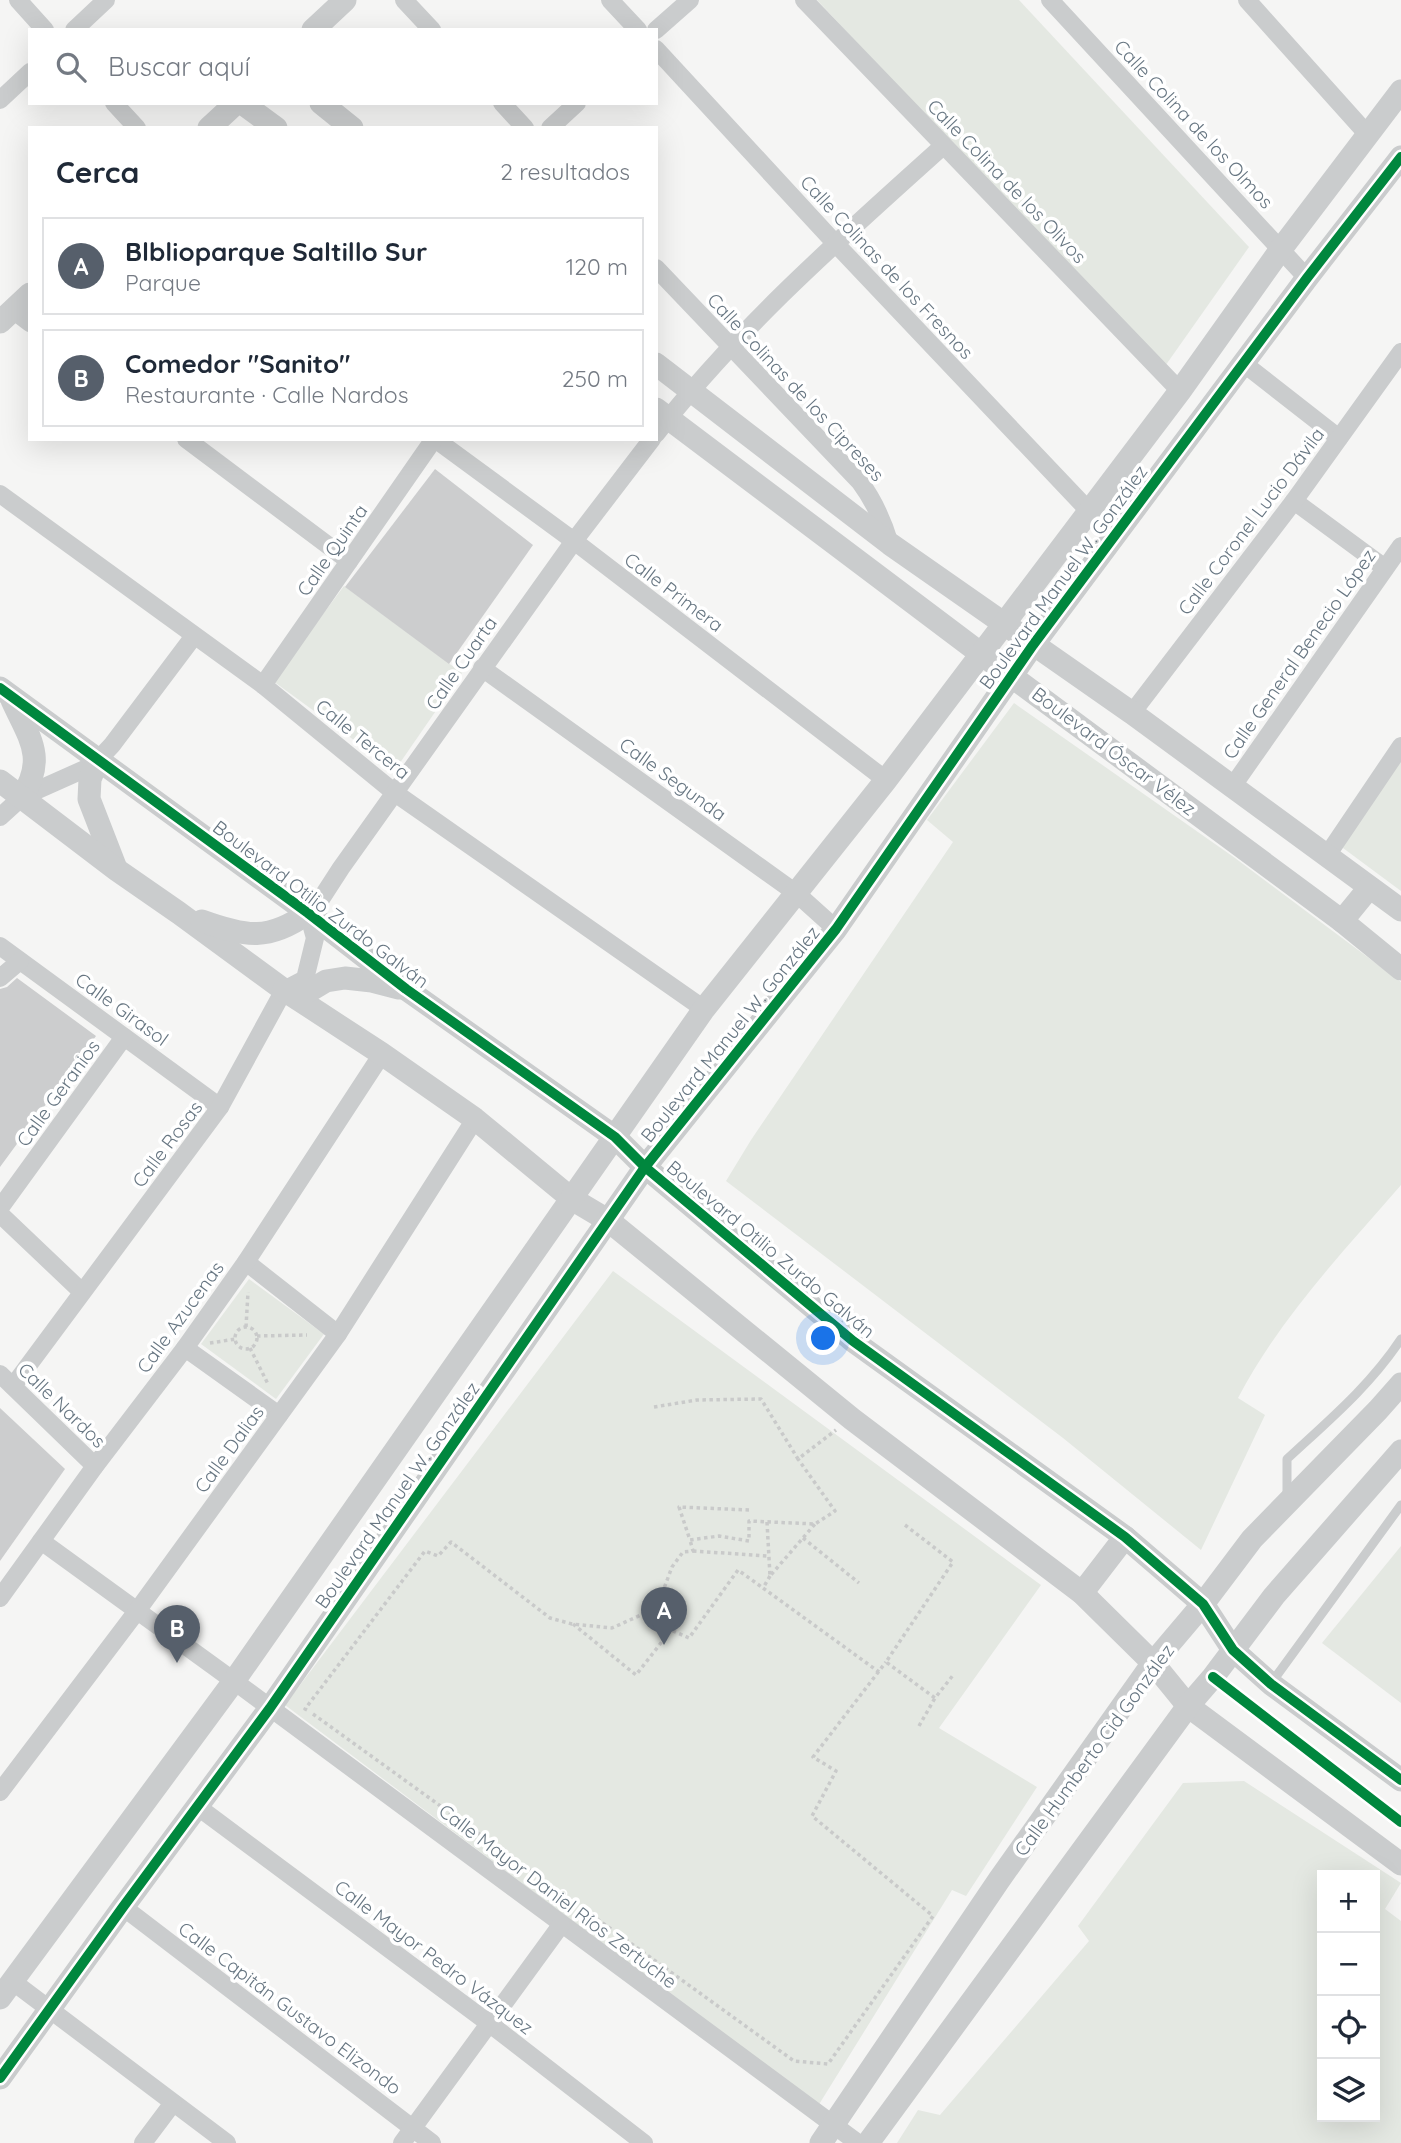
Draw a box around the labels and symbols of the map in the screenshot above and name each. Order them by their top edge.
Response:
street label: Calle Colina de los Olmos [1109,35,1279,214]
street label: Calle Colina de los Olivos [922,94,1092,268]
street label: Calle Colinas de los Fresnos [795,170,979,364]
street label: Calle Colinas de los Cipreses [702,288,890,486]
street label: Calle Coronel Lucio Dávila [1173,423,1329,619]
street label: Boulevard Manuel W. González [974,460,1152,694]
street label: Calle Quinta [292,499,372,601]
street label: Calle General Benecio López [1217,545,1381,763]
street label: Calle Primera [620,547,728,637]
street label: Calle Cuarta [420,612,502,714]
street label: Boulevard Óscar Vélez [1027,682,1201,820]
street label: Calle Tercera [311,694,415,784]
street label: Calle Segunda [615,732,731,826]
street label: Boulevard Otilio Zurdo Galván [208,815,434,993]
street label: Boulevard Manuel W. González [635,921,825,1147]
street label: Calle Girasol [71,967,173,1051]
street label: Calle Geranios [11,1035,105,1151]
street label: Calle Rosas [127,1096,207,1192]
street label: Boulevard Otilio Zurdo Galván [662,1155,880,1343]
street label: Calle Azucenas [131,1256,229,1378]
your location [806,1321,840,1355]
street label: Calle Nardos [13,1357,111,1453]
street label: Boulevard Manuel W. González [309,1377,485,1613]
street label: Calle Dalias [189,1400,269,1497]
pin: A [641,1587,687,1645]
pin: B [154,1605,200,1663]
street label: Calle Humberto Cid González [1009,1639,1179,1861]
street label: Calle Mayor Daniel Ríos Zertuche [434,1799,682,1993]
street label: Calle Mayor Pedro Vázquez [330,1875,538,2039]
street label: Calle Capitán Gustavo Elizondo [174,1916,406,2100]

